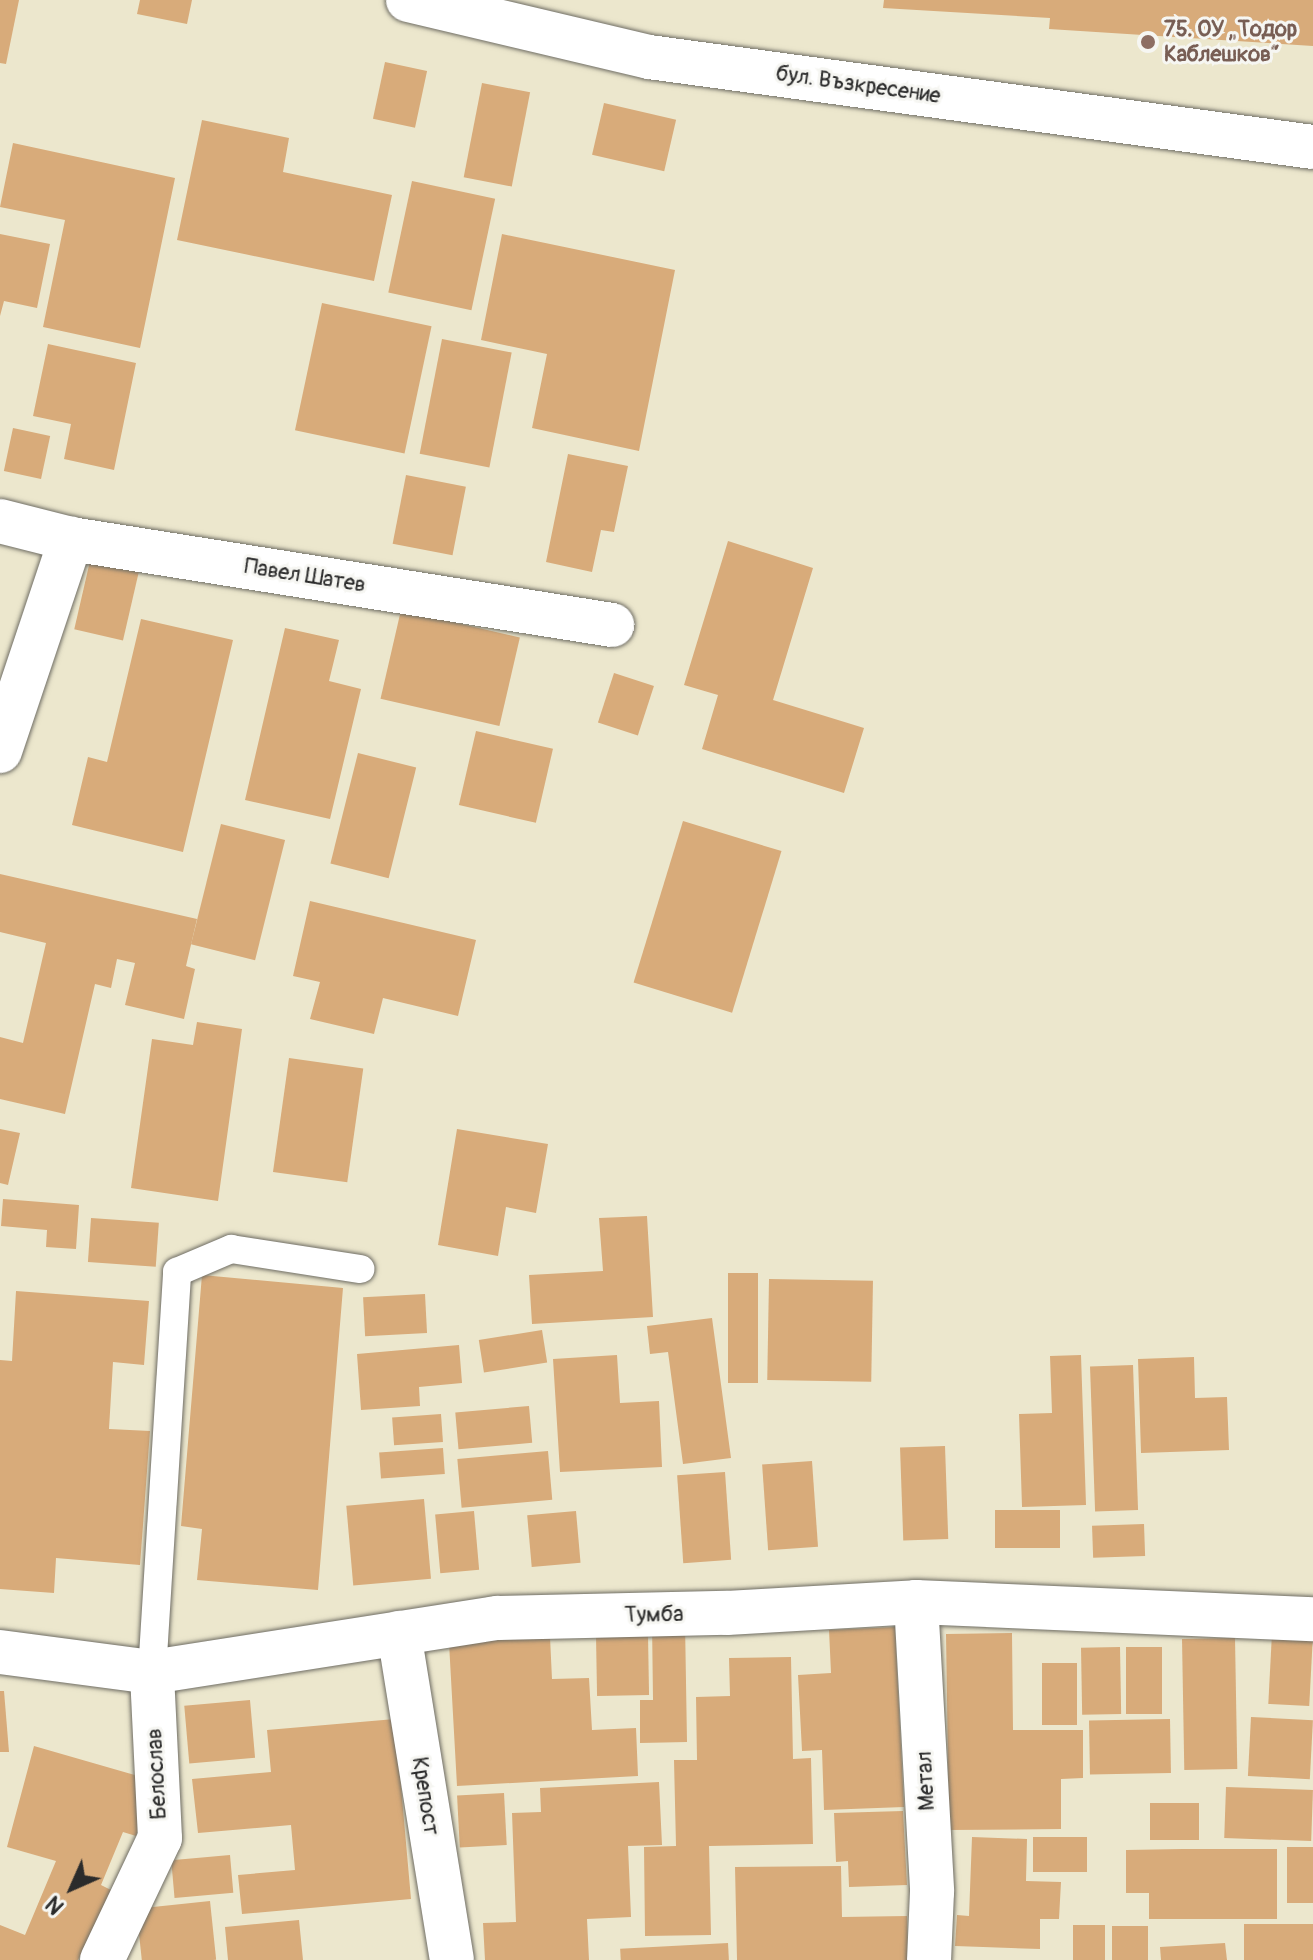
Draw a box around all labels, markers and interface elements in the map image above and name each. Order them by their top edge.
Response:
place label: 75. ОУ „Тодор Каблешков“ [1164,16,1297,68]
marker: 75. ОУ „Тодор Каблешков“ [1139,33,1157,51]
street label: бул. Възкресение [774,60,942,110]
street label: Павел Шатев [243,553,367,599]
street label: Тумба [624,1601,684,1629]
street label: Белослав [141,1728,173,1820]
street label: Метал [911,1751,941,1811]
street label: Крепост [406,1755,444,1837]
north arrow [32,1848,112,1928]
text: N [40,1890,70,1920]

